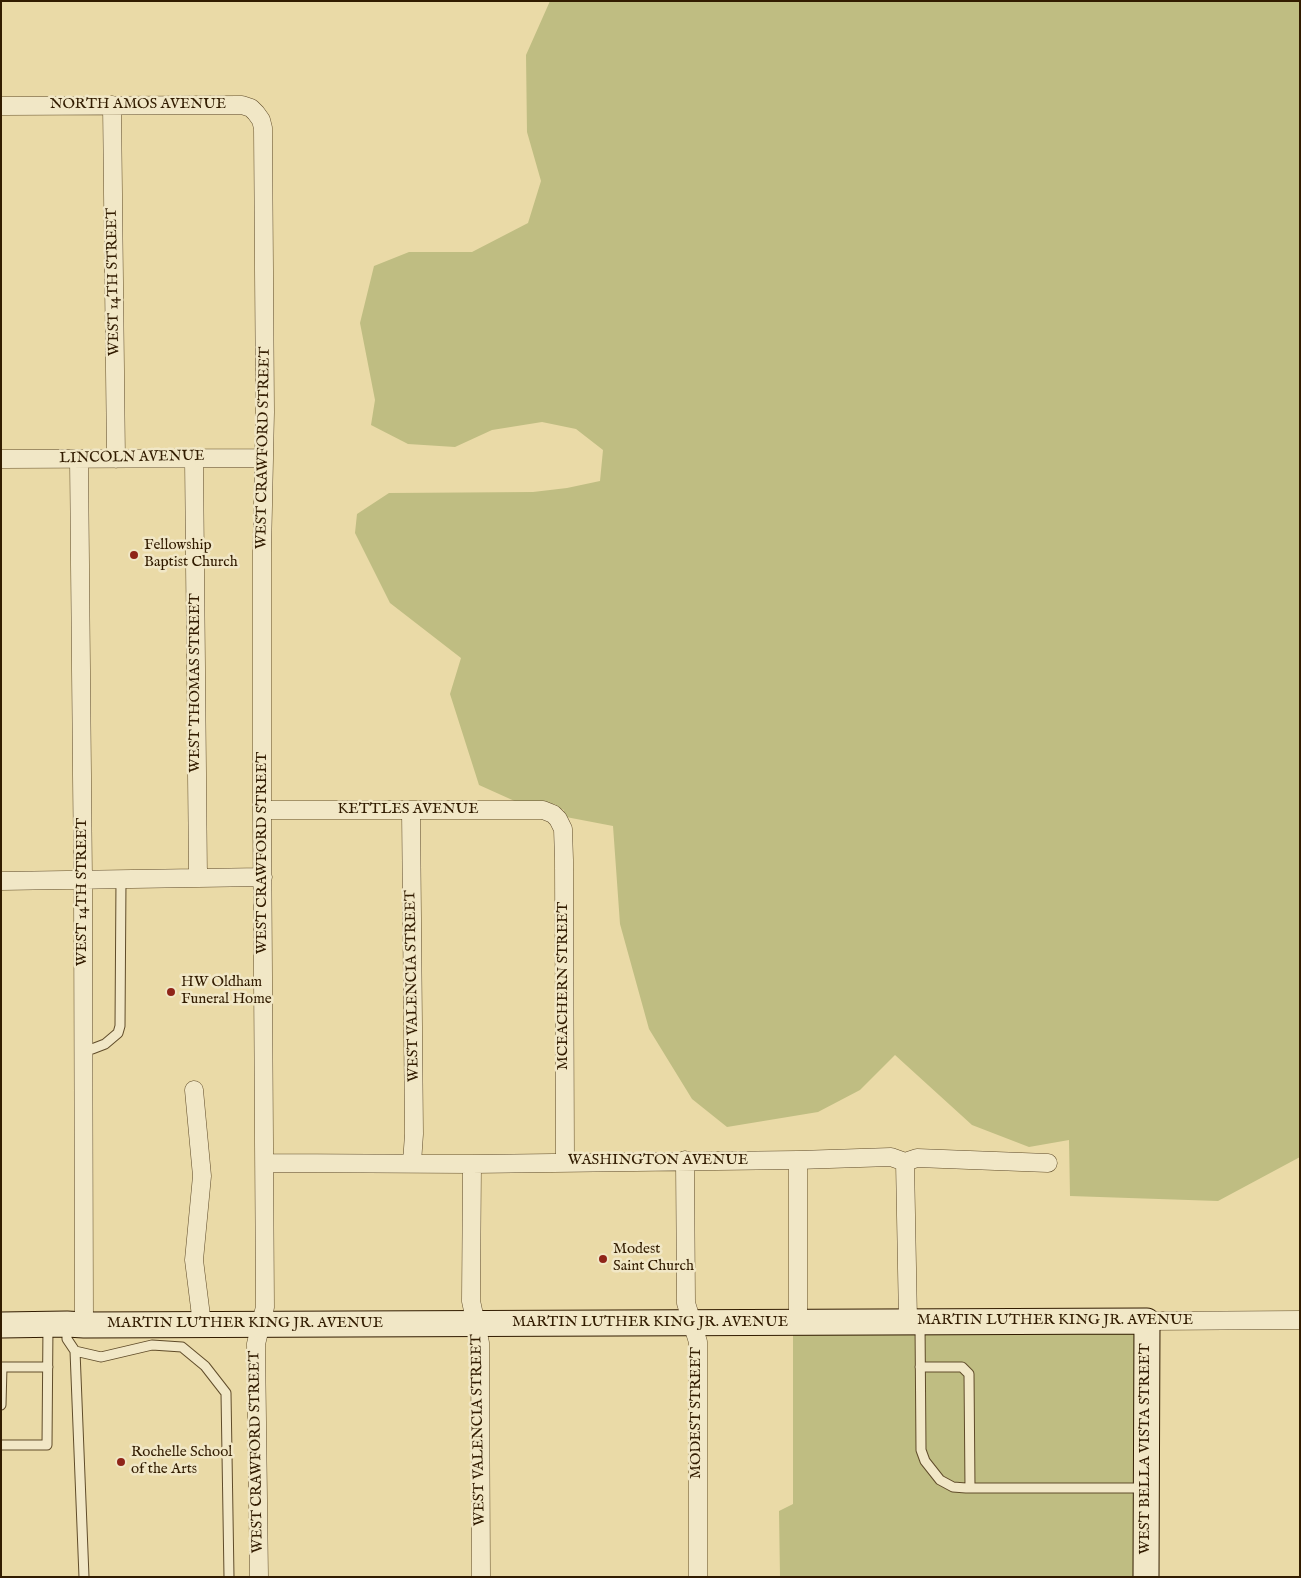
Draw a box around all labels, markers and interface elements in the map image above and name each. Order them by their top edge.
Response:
street label: NORTH AMOS AVENUE [50,96,226,114]
street label: WEST 14TH STREET [104,208,124,356]
street label: WEST CRAWFORD STREET [253,347,275,549]
street label: LINCOLN AVENUE [59,448,205,468]
place label: Fellowship Baptist Church [144,537,238,572]
marker: Fellowship Baptist Church [128,549,140,561]
street label: WEST THOMAS STREET [187,593,205,773]
street label: WEST CRAWFORD STREET [254,752,272,954]
street label: KETTLES AVENUE [337,801,479,819]
street label: WEST 14TH STREET [74,818,92,966]
street label: WEST VALENCIA STREET [402,890,424,1082]
street label: MCEACHERN STREET [555,902,573,1070]
place label: HW Oldham Funeral Home [181,974,272,1009]
marker: HW Oldham Funeral Home [165,986,177,998]
street label: WASHINGTON AVENUE [568,1152,748,1170]
place label: Modest Saint Church [613,1241,694,1276]
marker: Modest Saint Church [597,1253,609,1265]
street label: MARTIN LUTHER KING JR. AVENUE [917,1312,1193,1330]
street label: MARTIN LUTHER KING JR. AVENUE [512,1314,788,1332]
street label: MARTIN LUTHER KING JR. AVENUE [107,1315,383,1333]
street label: WEST VALENCIA STREET [468,1334,490,1526]
street label: WEST BELLA VISTA STREET [1137,1343,1155,1555]
street label: MODEST STREET [688,1347,706,1479]
street label: WEST CRAWFORD STREET [246,1351,268,1553]
place label: Rochelle School of the Arts [131,1444,232,1479]
marker: Rochelle School of the Arts [115,1456,127,1468]

